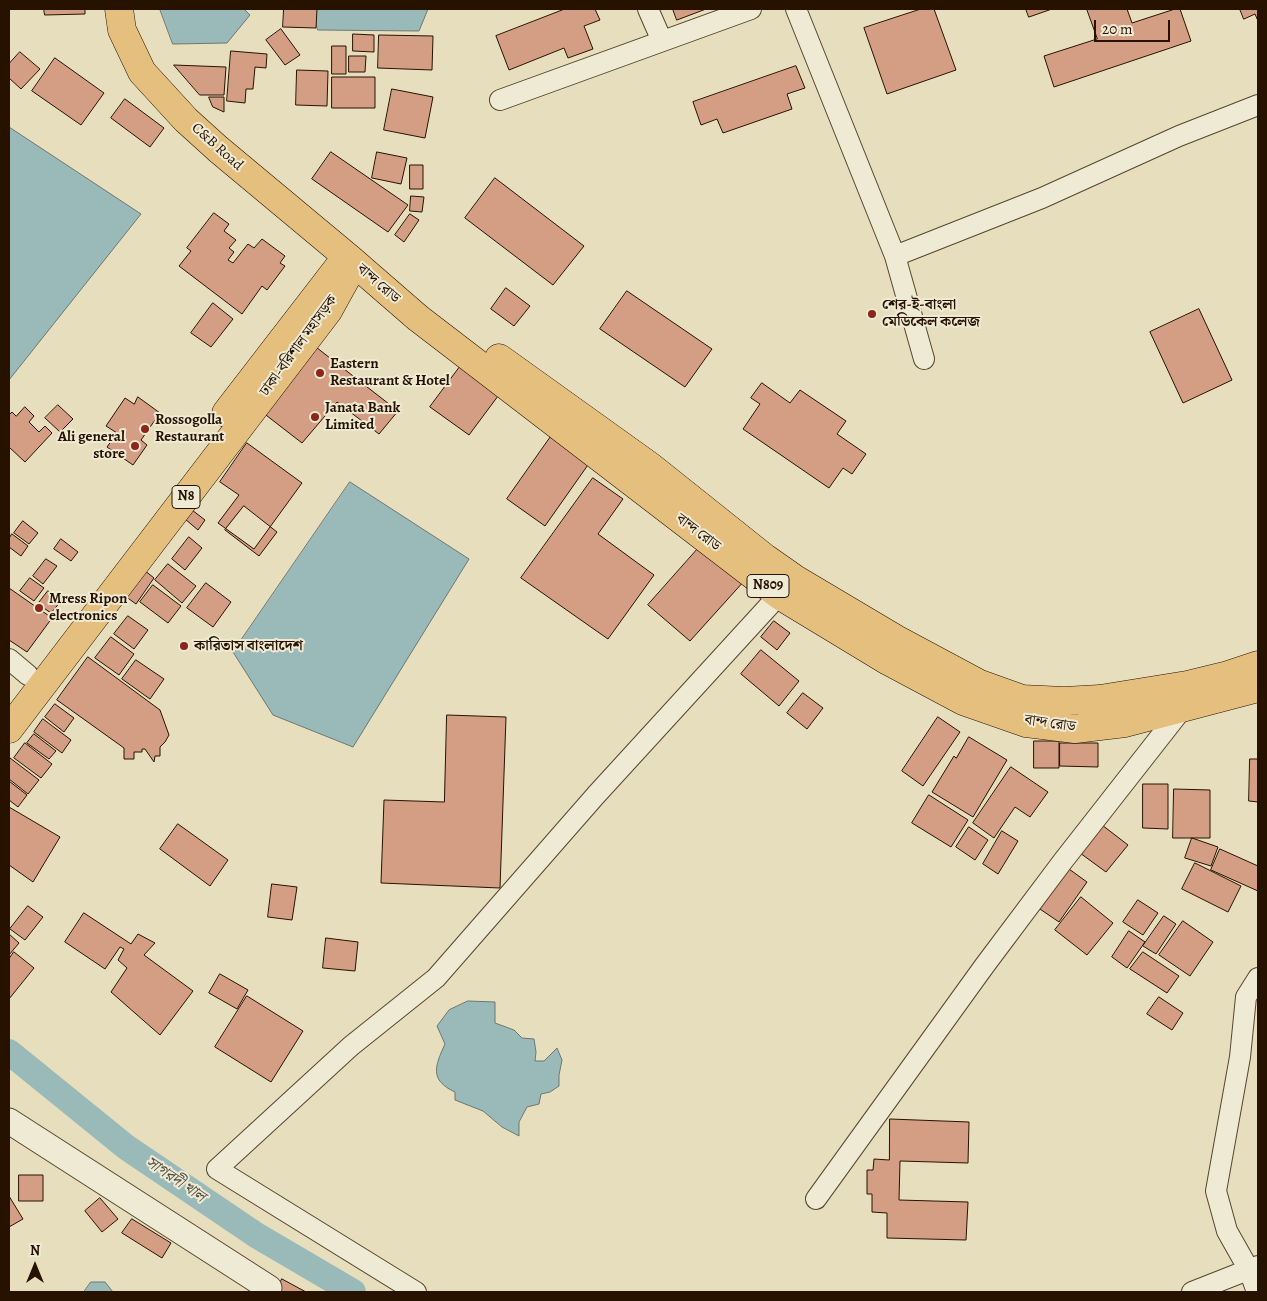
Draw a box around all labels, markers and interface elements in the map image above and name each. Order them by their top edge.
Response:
scale bar [1097,10,1173,42]
text: 20 m [1102,19,1133,39]
street label: C&B Road [188,119,246,175]
street label: বান্দ রোড [353,260,403,308]
street label: ঢাকা-বরিশাল মহাসড়ক [256,292,342,400]
place label: শের-ই-বাংলা মেডিকেল কলেজ [882,296,980,331]
marker: শের-ই-বাংলা মেডিকেল কলেজ [866,308,878,320]
place label: Eastern Restaurant & Hotel [330,355,450,390]
marker: Eastern Restaurant & Hotel [314,367,326,379]
place label: Janata Bank Limited [325,399,400,434]
place label: Rossogolla Restaurant [155,411,224,446]
marker: Janata Bank Limited [309,411,321,423]
marker: Rossogolla Restaurant [139,423,151,435]
place label: Ali general store [58,428,125,463]
marker: Ali general store [129,440,141,452]
road number: N8 [172,486,200,508]
street label: বান্দ রোড [672,510,724,556]
road number: N809 [747,574,789,598]
place label: Mress Ripon electronics [49,590,127,625]
marker: Mress Ripon electronics [33,602,45,614]
place label: কারিতাস বাংলাদেশ [194,637,303,655]
marker: কারিতাস বাংলাদেশ [178,640,190,652]
street label: বান্দ রোড [1023,712,1077,736]
water label: সাগরদী খাল [142,1153,208,1207]
north arrow [10,1241,60,1291]
text: N [30,1241,40,1260]

